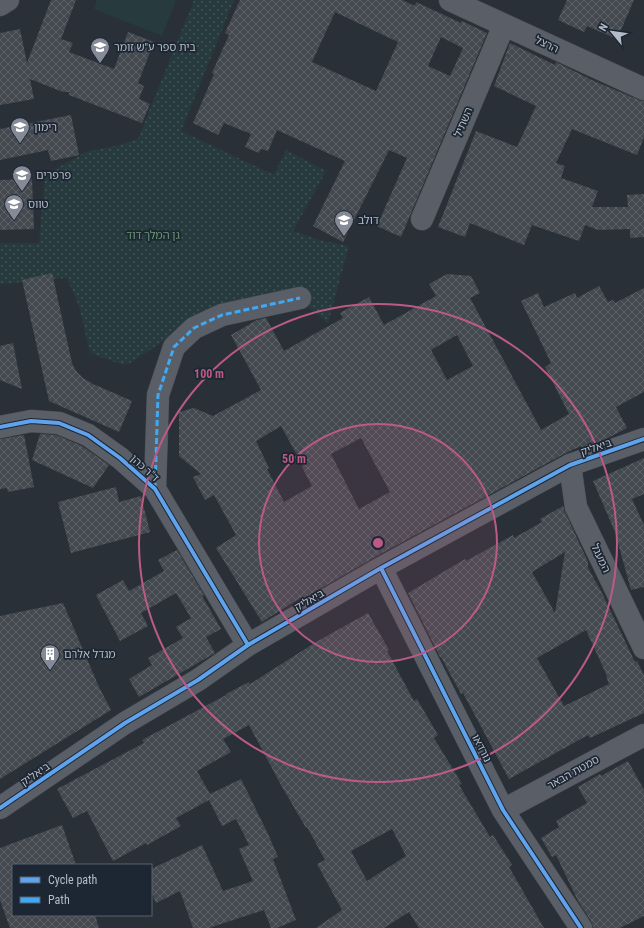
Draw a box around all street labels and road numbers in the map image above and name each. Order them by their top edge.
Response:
street label: הרצל [533,33,561,56]
street label: השתיל [451,105,476,139]
street label: ביאליק [579,436,614,459]
street label: ד"ר כהן [128,452,162,485]
street label: המעגל [588,542,613,575]
street label: ביאליק [292,587,326,614]
street label: נורדאו [469,732,494,764]
street label: סמטת הבאר [545,753,601,792]
street label: ביאליק [18,760,52,789]

